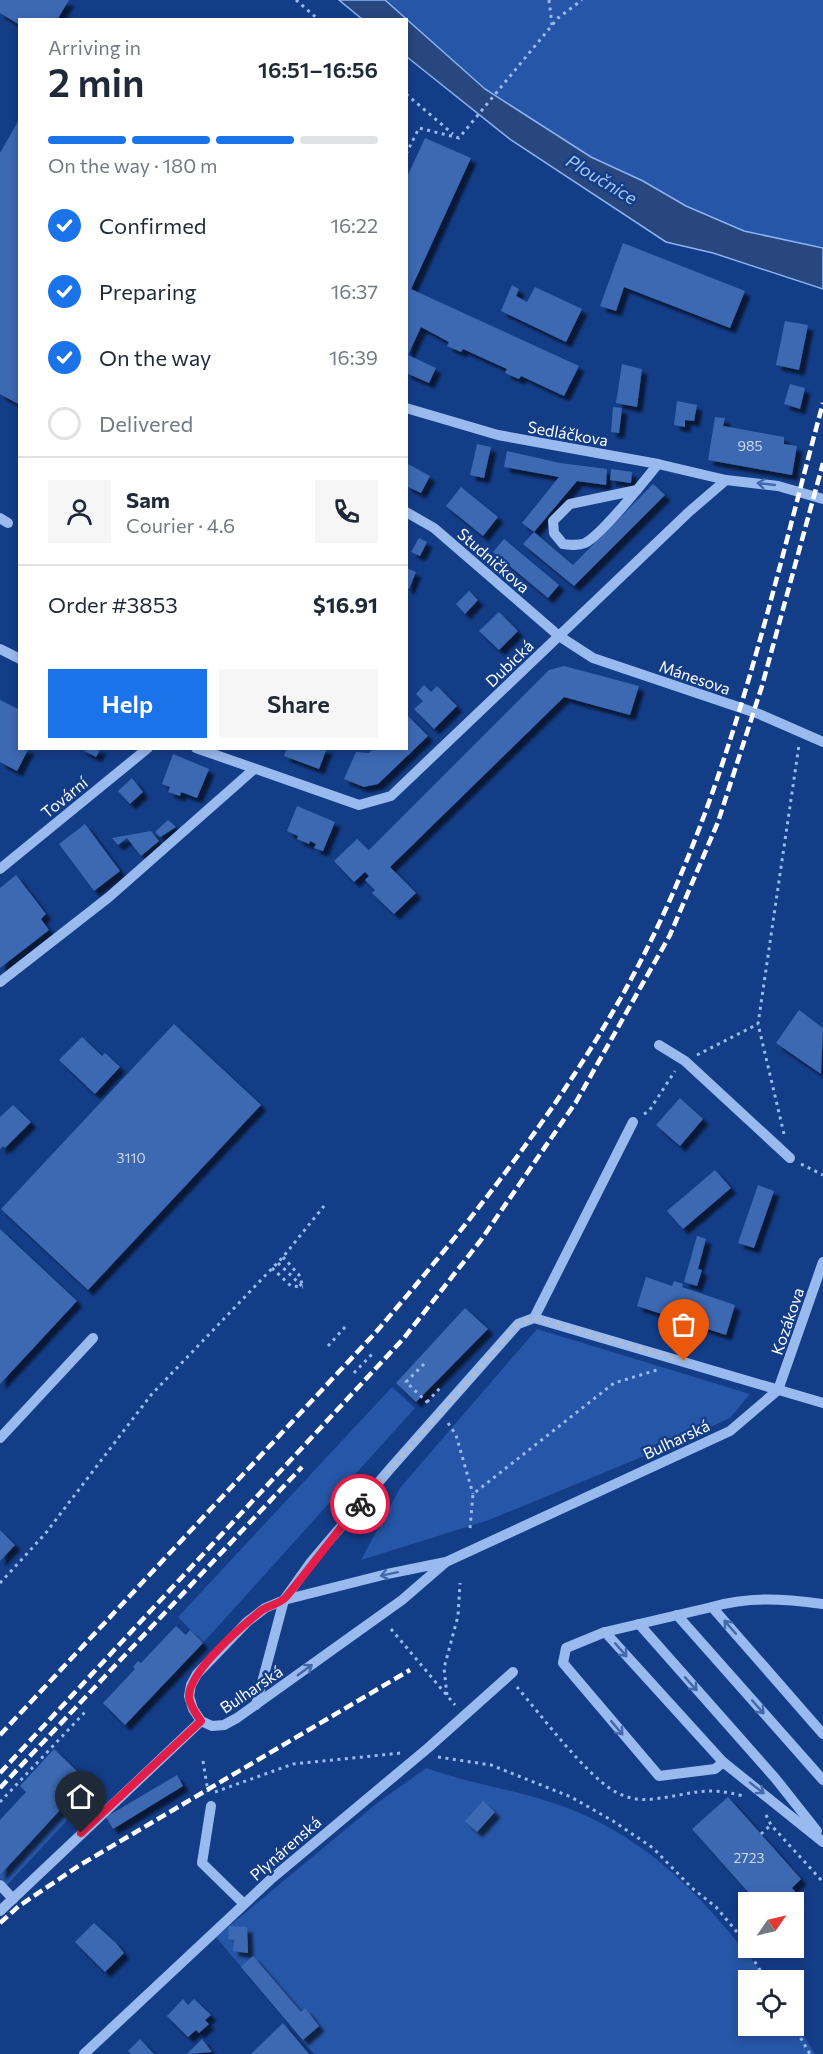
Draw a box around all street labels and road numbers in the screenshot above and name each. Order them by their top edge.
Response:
street label: Sedláčkova [526,417,610,449]
street label: Studničkova [454,524,534,596]
street label: Dubická [481,636,537,690]
street label: Mánesova [657,656,733,698]
street label: Tovární [37,772,92,821]
street label: Kozákova [767,1285,807,1357]
street label: Bulharská [640,1415,712,1463]
street label: Bulharská [216,1661,286,1717]
street label: Plynárenská [246,1812,324,1884]

